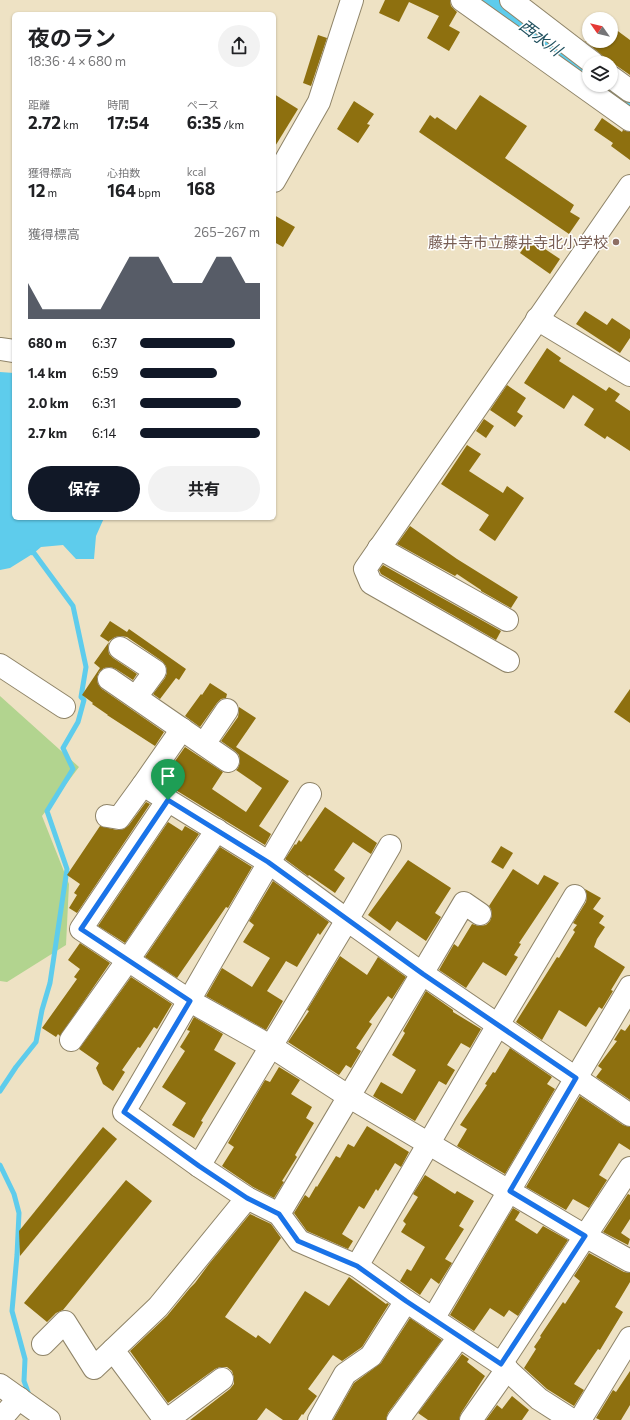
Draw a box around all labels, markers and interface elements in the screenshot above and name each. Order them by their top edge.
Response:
north arrow [582,12,618,48]
map controls [582,12,618,92]
water label: 西水川 [516,15,567,60]
text: 夜のラン [28,24,116,51]
button: share [218,25,260,67]
text: 18:36 · 4 × 680 m [28,53,126,69]
button: layers [582,56,618,92]
text: 距離 [28,98,50,111]
text: 時間 [107,98,129,111]
text: ペース [187,98,219,111]
text: 2.72 [28,112,61,133]
text: 17:54 [107,112,149,133]
text: 6:35 [187,112,221,133]
text: km [61,118,79,131]
text: /km [221,118,244,131]
text: kcal [187,165,206,178]
text: 獲得標高 [28,166,72,179]
text: 心拍数 [107,166,140,179]
text: 168 [187,178,215,199]
text: 12 [28,180,45,201]
text: 164 [107,180,136,201]
text: m [45,186,57,199]
text: bpm [136,186,161,199]
text: 265–267 m [194,224,260,240]
text: 獲得標高 [28,226,80,242]
place label: 藤井寺市立藤井寺北小学校 [428,233,608,251]
marker: 藤井寺市立藤井寺北小学校 [611,237,621,247]
text: 680 m [28,335,67,351]
text: 6:37 [92,335,117,351]
text: 1.4 km [28,365,67,381]
text: 6:59 [92,365,118,381]
text: 2.0 km [28,395,69,411]
text: 6:31 [92,395,116,411]
text: 2.7 km [28,425,67,441]
text: 6:14 [92,425,116,441]
button: 保存 [28,466,140,512]
button: 共有 [148,466,260,512]
pin [151,759,185,800]
icon: arrive [157,765,179,787]

